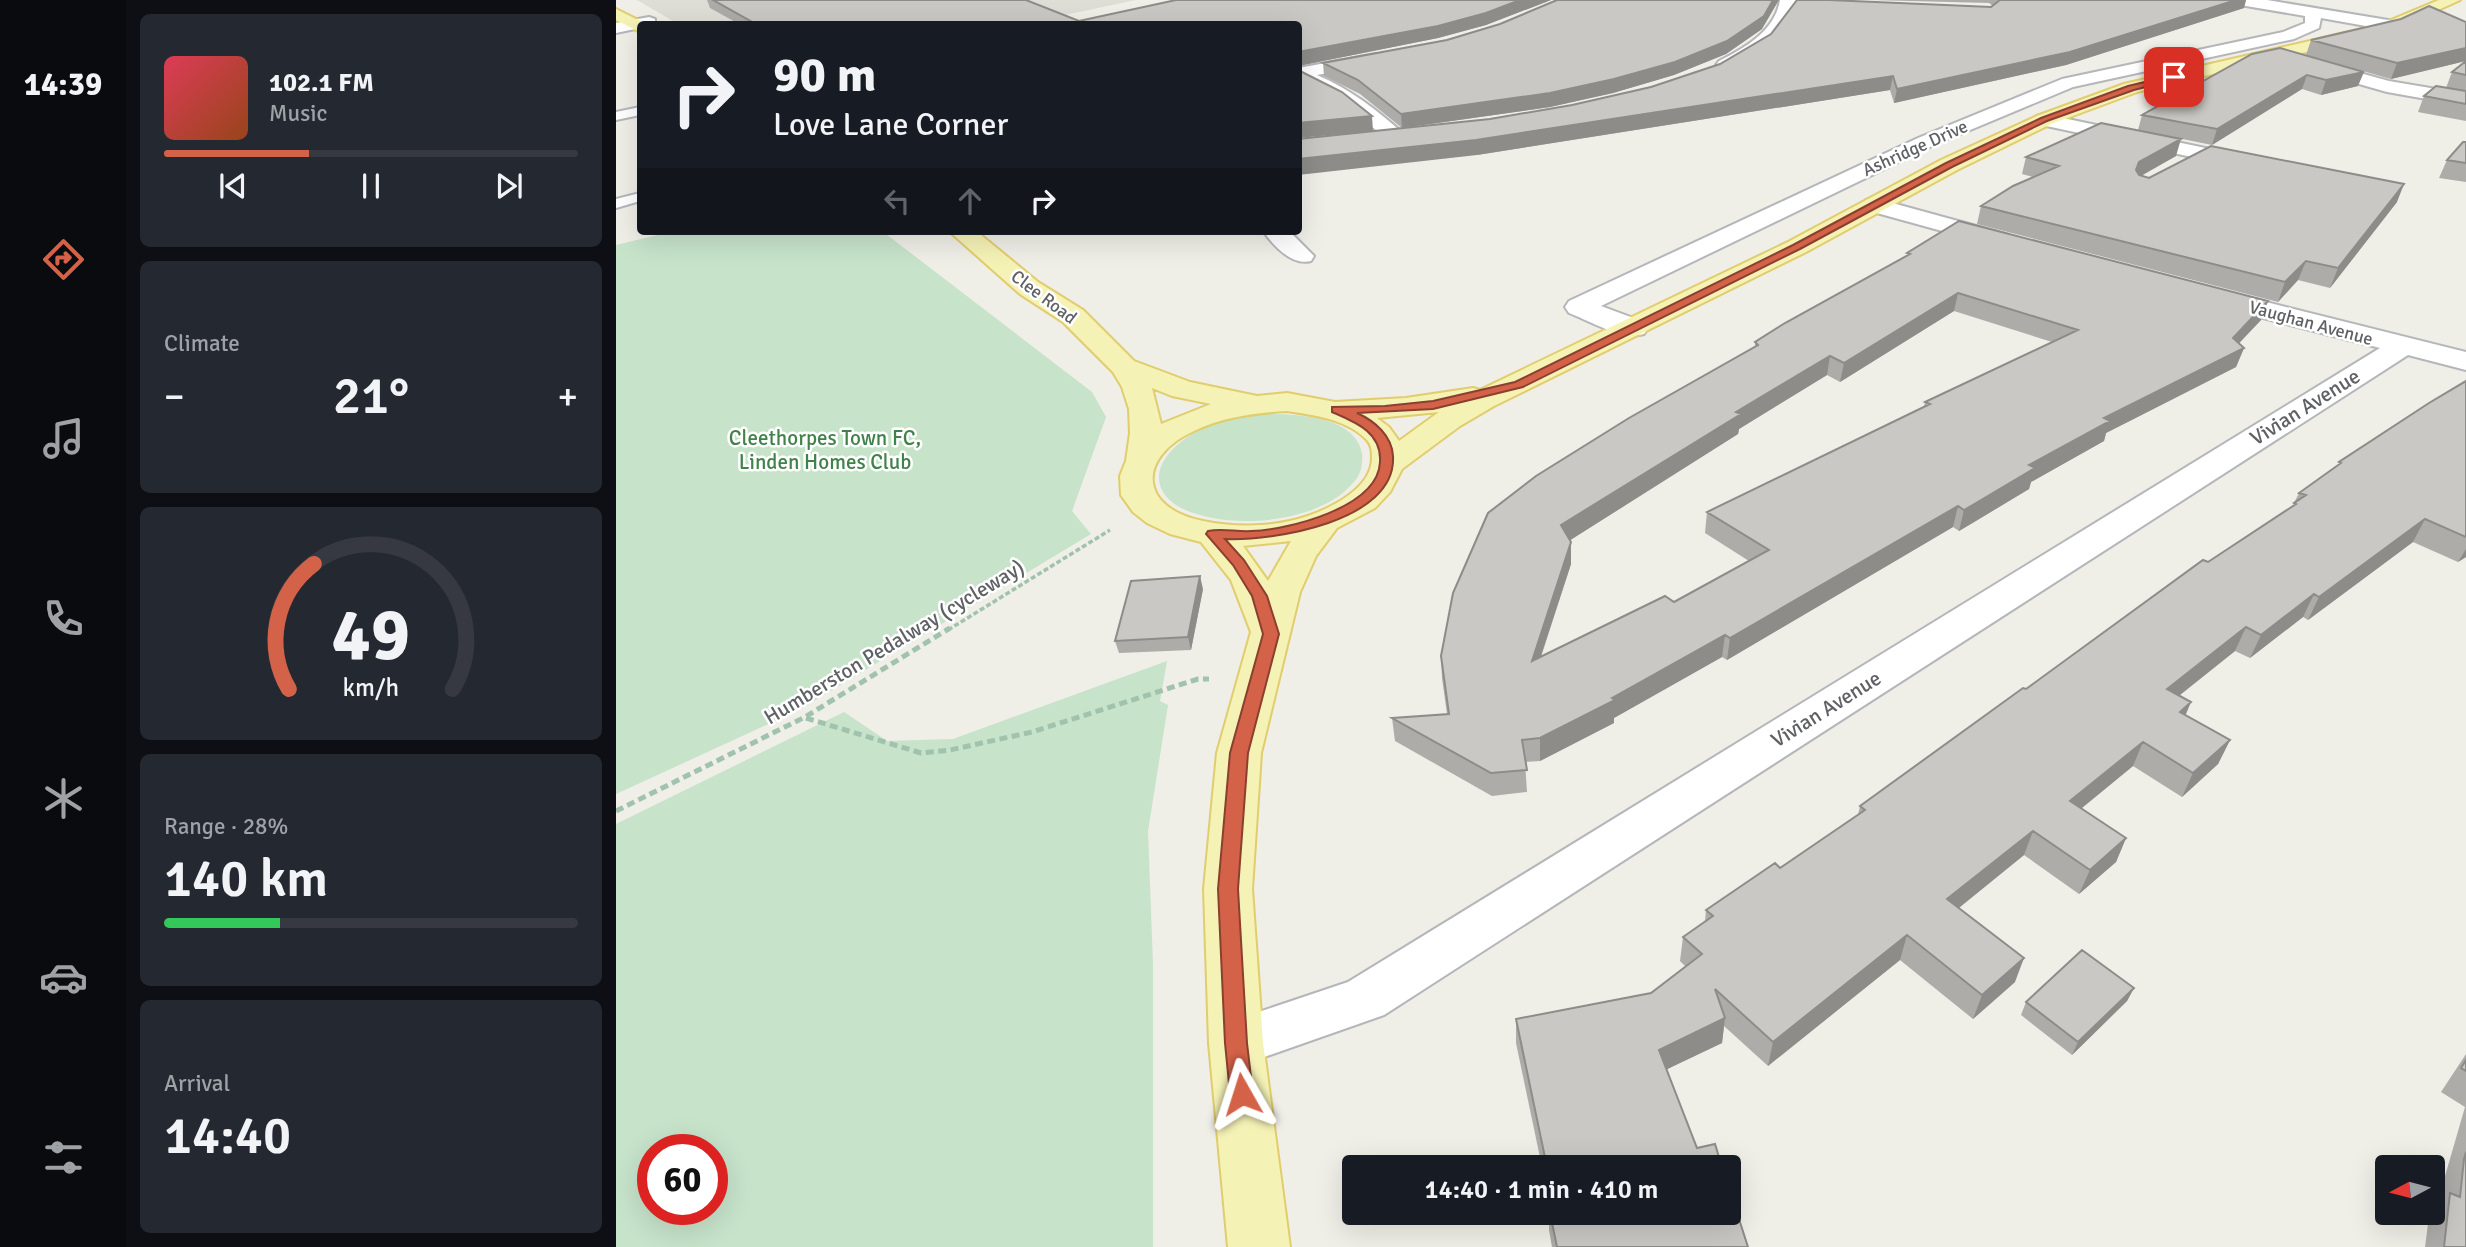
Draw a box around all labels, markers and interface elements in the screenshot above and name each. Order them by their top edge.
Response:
text: 90 m [773,45,876,105]
pin [2144,47,2204,107]
icon: right [658,49,749,140]
icon: arrive [2155,58,2193,96]
text: 14:39 [24,65,102,104]
text: 102.1 FM [269,67,374,99]
text: Music [269,99,327,128]
text: Love Lane Corner [773,105,1008,144]
street label: Ashridge Drive [1859,115,1971,181]
icon: previous [214,167,252,205]
icon: pause [352,167,390,205]
icon: next [490,167,528,205]
icon: left [878,182,916,220]
icon: ahead [951,182,989,220]
icon: right [1024,182,1062,220]
icon: directions [39,235,88,284]
street label: Clee Road [1007,265,1081,329]
street label: Vaughan Avenue [2247,296,2375,350]
text: Climate [164,329,240,358]
street label: Vivian Avenue [2245,363,2365,451]
text: 21° [333,364,409,428]
text: − [164,373,185,420]
text: + [557,373,578,420]
icon: music [39,414,88,463]
park label: Cleethorpes Town FC, Linden Homes Club [729,425,921,475]
street label: Humberston Pedalway (cycleway) [759,554,1029,730]
text: 49 [332,592,410,681]
icon: phone [39,594,88,643]
street label: Vivian Avenue [1766,665,1886,753]
text: km/h [343,672,399,703]
icon: climate [39,774,88,823]
text: Range · 28% [164,812,288,841]
text: 140 km [164,847,328,911]
icon: car [39,953,88,1002]
position arrow [1205,1057,1279,1131]
text: Arrival [164,1069,230,1098]
text: 14:40 [164,1104,291,1168]
icon: filters [39,1133,88,1182]
speed limit sign: 60 [637,1134,728,1225]
north arrow [2375,1155,2445,1225]
map controls [2375,1155,2445,1225]
text: 14:40 · 1 min · 410 m [1425,1174,1658,1206]

